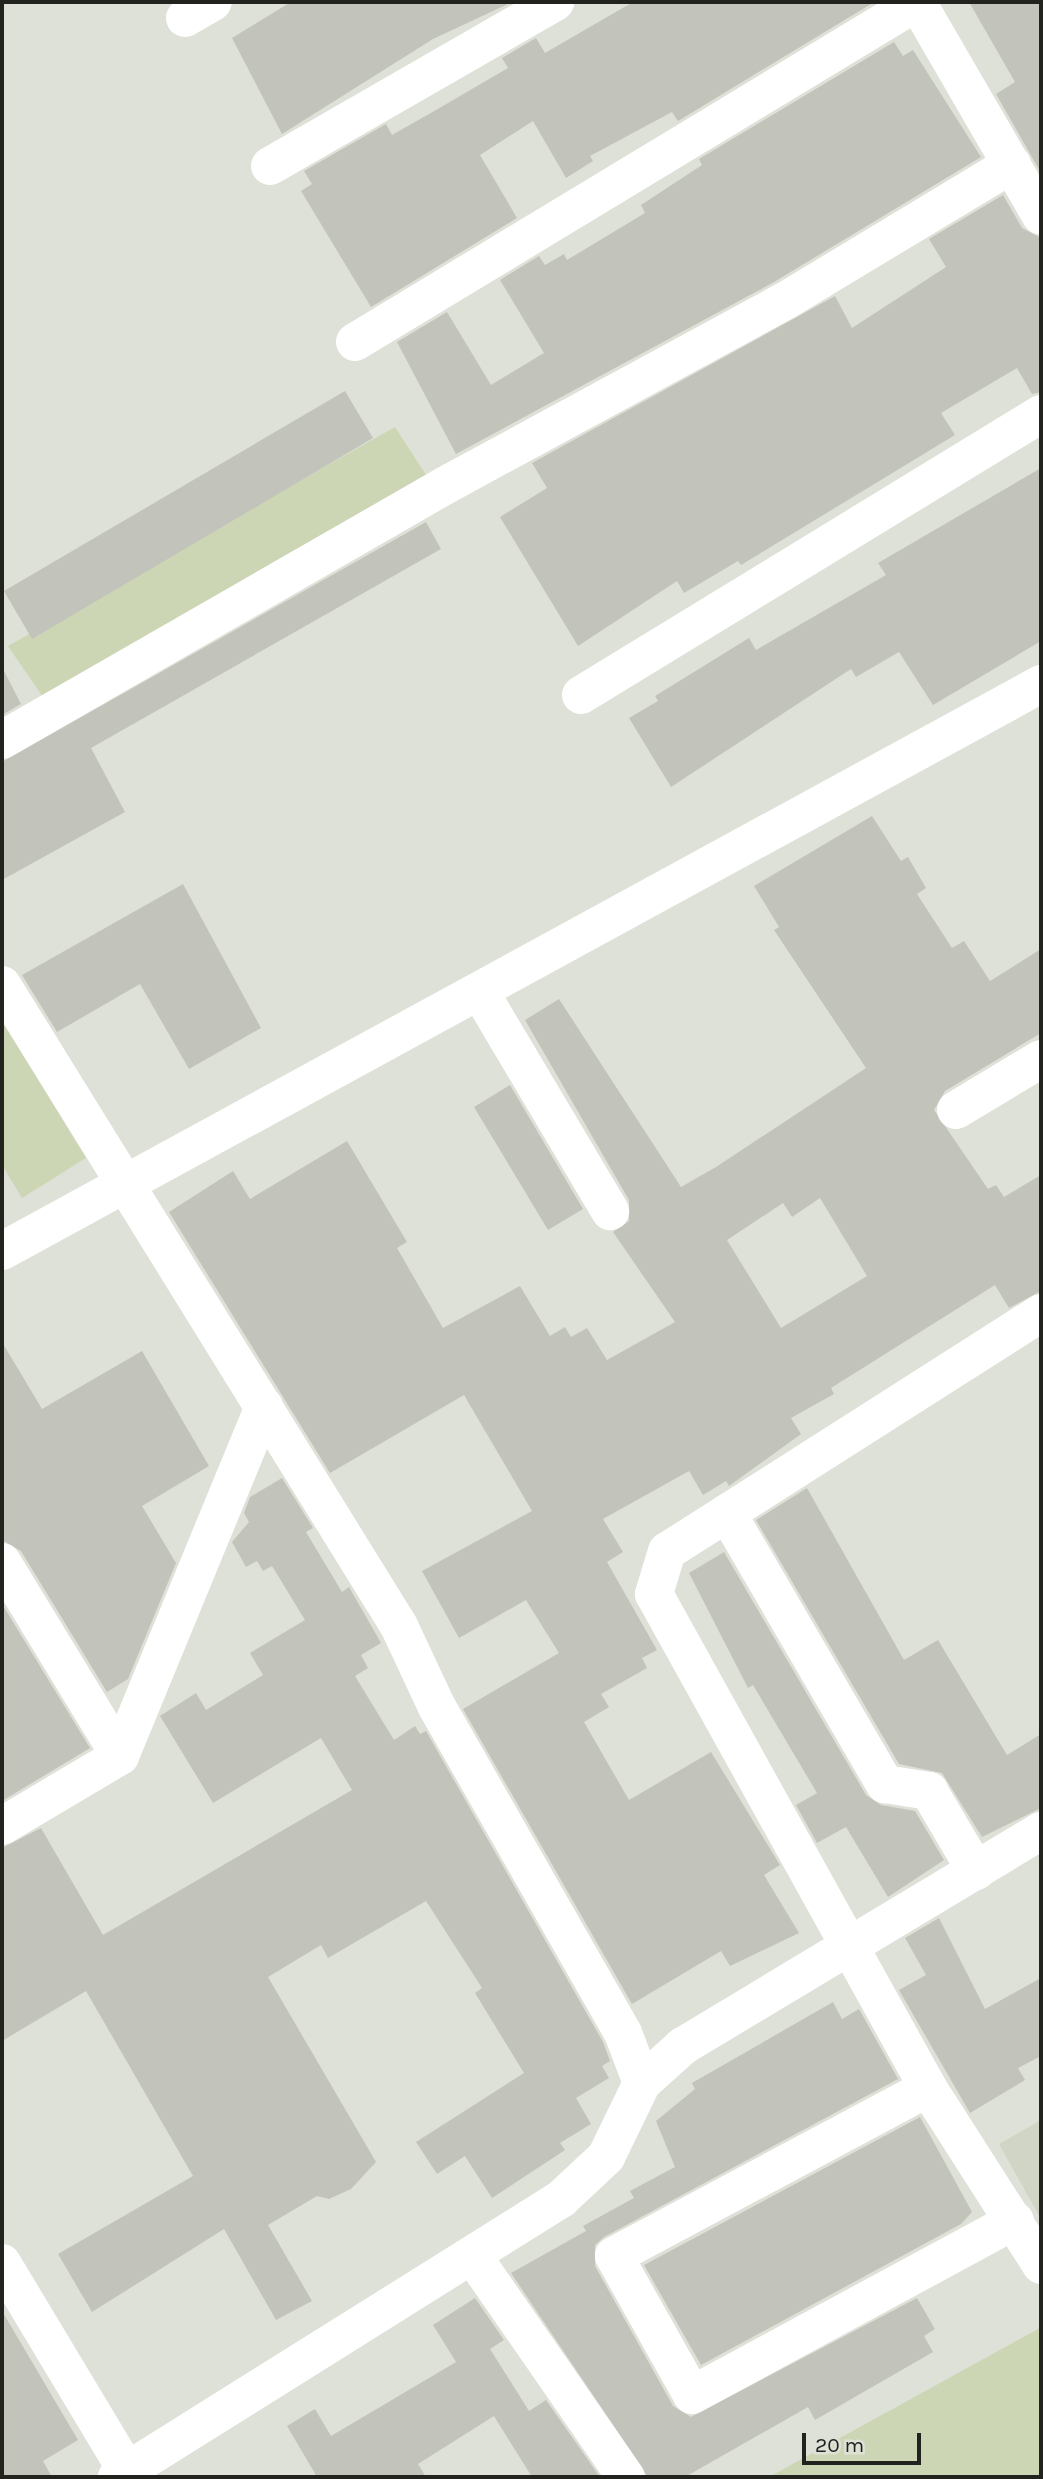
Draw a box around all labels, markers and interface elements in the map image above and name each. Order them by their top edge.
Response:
scale bar [805,2420,924,2464]
text: 20 m [815,2433,864,2457]

